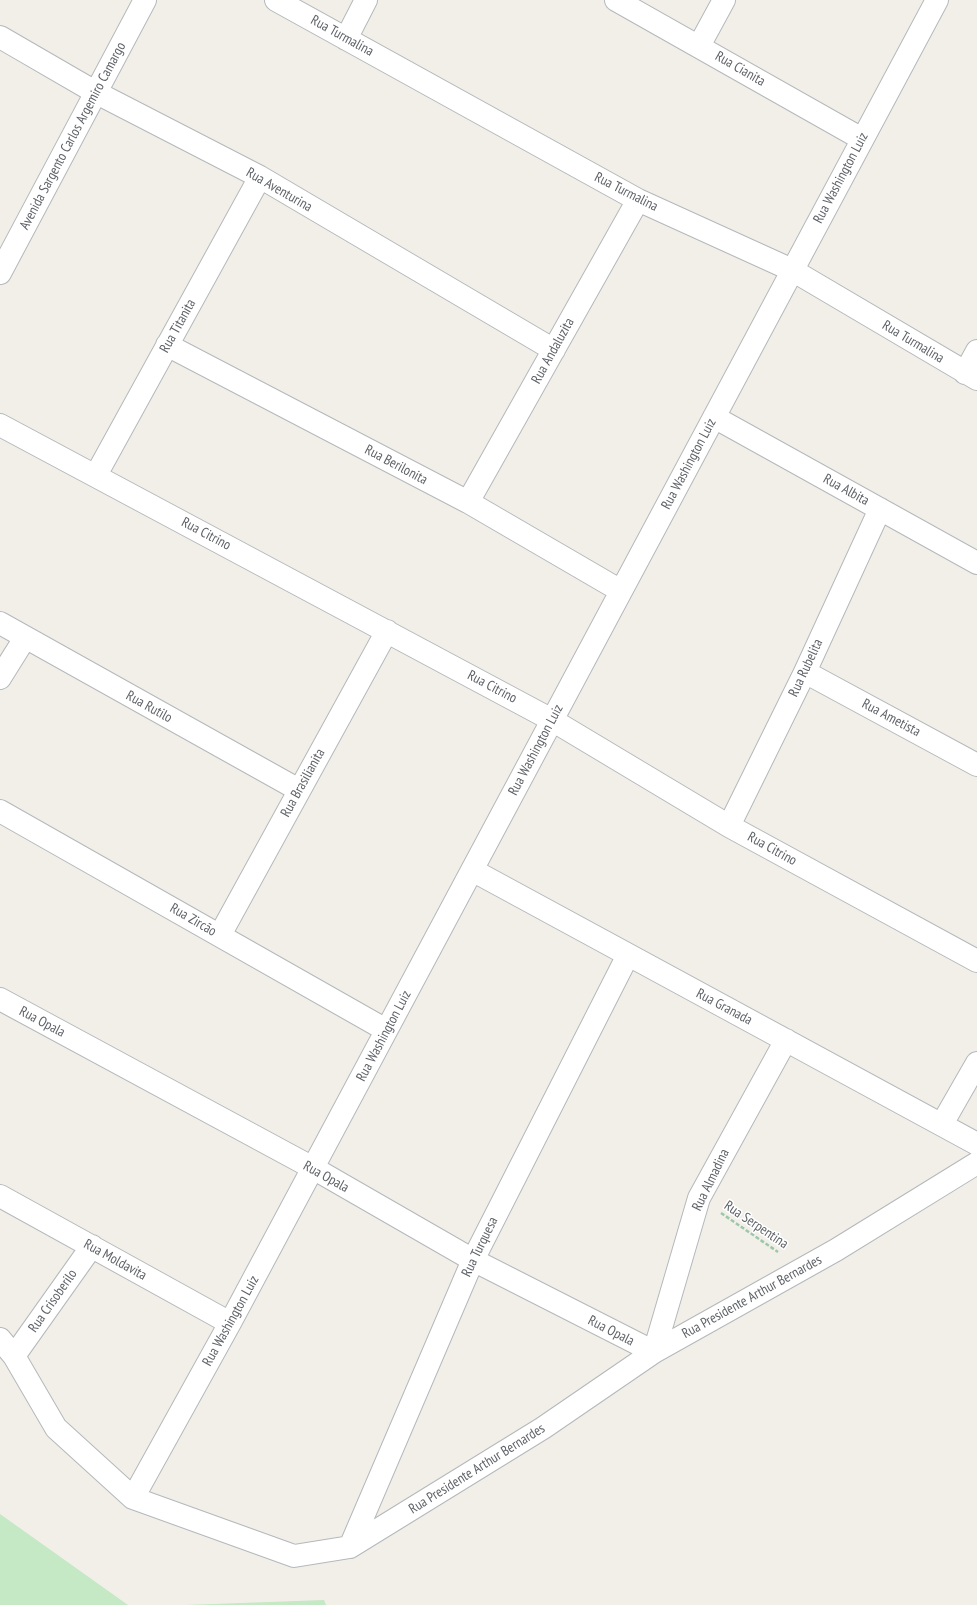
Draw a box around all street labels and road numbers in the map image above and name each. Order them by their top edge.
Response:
street label: Rua Turmalina [308,12,376,60]
street label: Avenida Sargento Carlos Argemiro Camargo [16,39,130,233]
street label: Rua Cianita [712,48,768,90]
street label: Rua Washington Luiz [810,130,872,226]
street label: Rua Aventurina [243,164,315,216]
street label: Rua Turmalina [591,169,661,215]
street label: Rua Titanita [156,296,200,356]
street label: Rua Andaluzita [528,315,578,387]
street label: Rua Turmalina [879,317,947,367]
street label: Rua Washington Luiz [658,416,720,512]
street label: Rua Berilonita [362,441,430,489]
street label: Rua Albita [820,471,872,509]
street label: Rua Citrino [178,514,234,554]
street label: Rua Rubelita [785,636,827,700]
street label: Rua Citrino [464,667,520,707]
street label: Rua Rutilo [123,687,175,727]
street label: Rua Ametista [859,696,923,740]
street label: Rua Washington Luiz [505,702,567,798]
street label: Rua Brasilianita [277,746,329,820]
street label: Rua Citrino [744,829,800,869]
street label: Rua Zircão [167,900,219,940]
street label: Rua Granada [693,985,755,1029]
street label: Rua Washington Luiz [353,988,415,1084]
street label: Rua Opala [16,1003,68,1041]
street label: Rua Almadina [689,1146,733,1214]
street label: Rua Opala [300,1158,352,1196]
street label: Rua Serpentina [721,1197,791,1253]
street label: Rua Turquesa [458,1214,502,1280]
street label: Rua Moldavita [81,1236,149,1284]
street label: Rua Presidente Arthur Bernardes [679,1252,825,1342]
street label: Rua Crisoberilo [25,1266,81,1336]
street label: Rua Washington Luiz [199,1273,263,1369]
street label: Rua Opala [585,1312,637,1350]
street label: Rua Presidente Arthur Bernardes [406,1420,548,1518]

